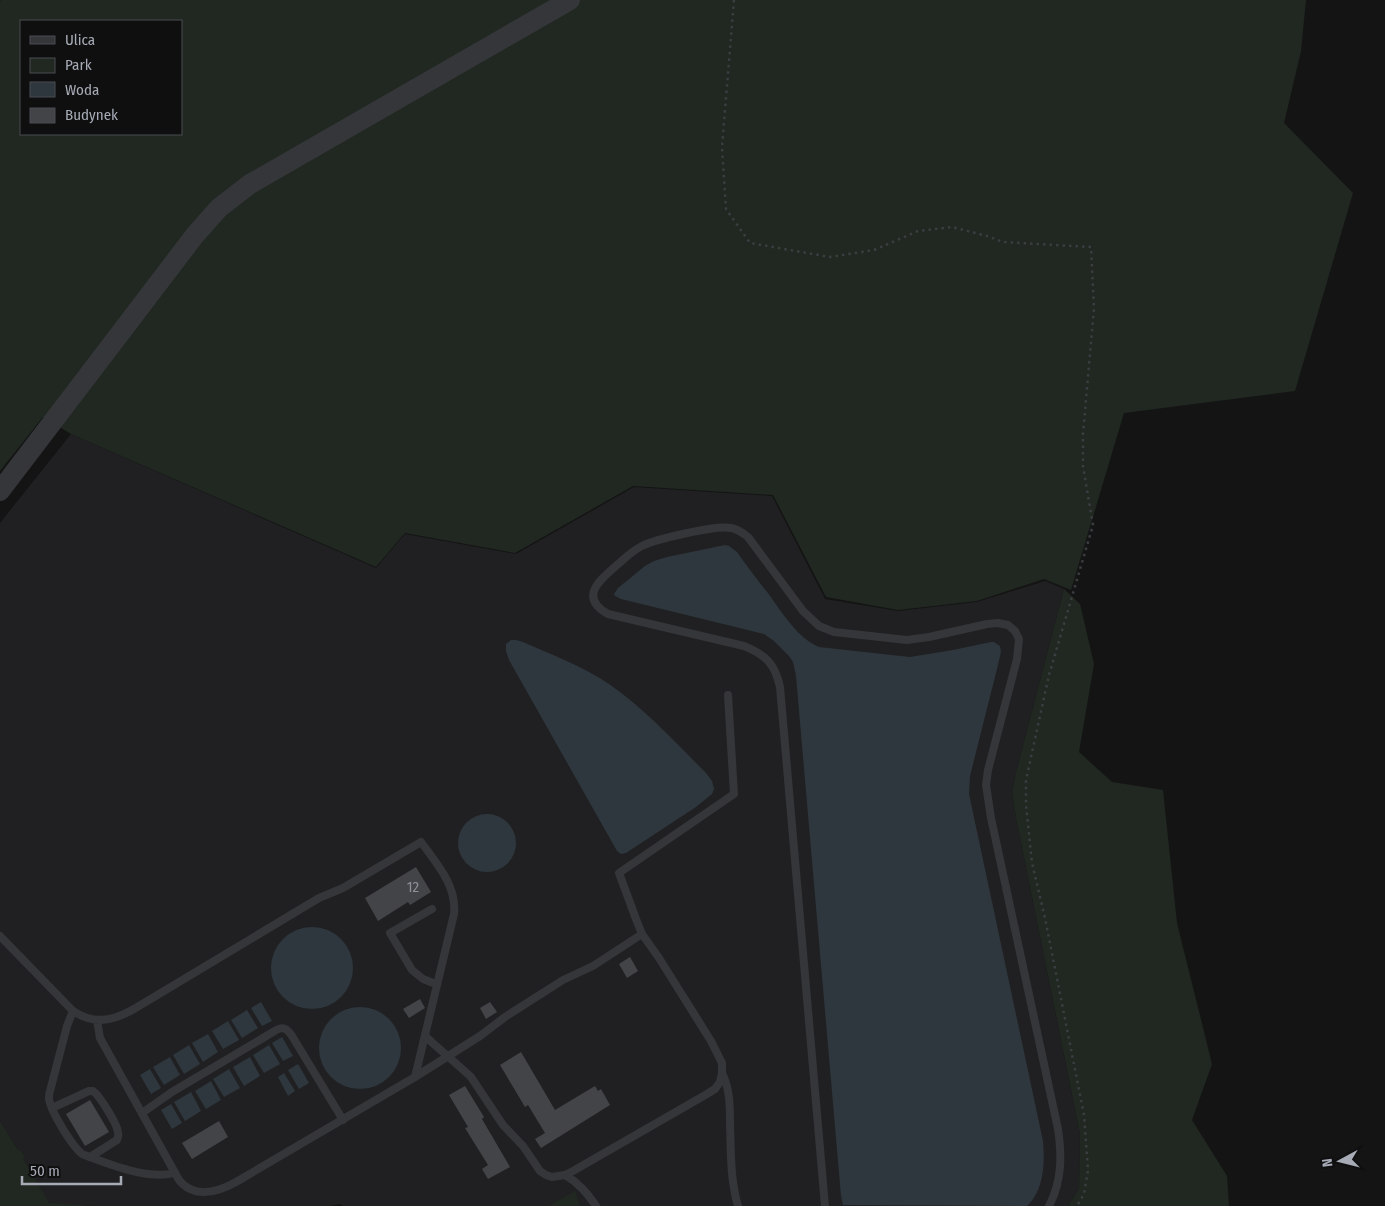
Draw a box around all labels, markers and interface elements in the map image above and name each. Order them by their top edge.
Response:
legend [20,20,182,135]
text: Ulica [65,31,95,49]
text: Park [65,56,92,74]
text: Woda [65,81,99,99]
text: Budynek [65,106,118,124]
house number: 12 [407,878,420,896]
north arrow [1315,1136,1365,1186]
scale bar [22,1154,121,1186]
text: N [1319,1157,1337,1168]
text: 50 m [30,1162,60,1180]

